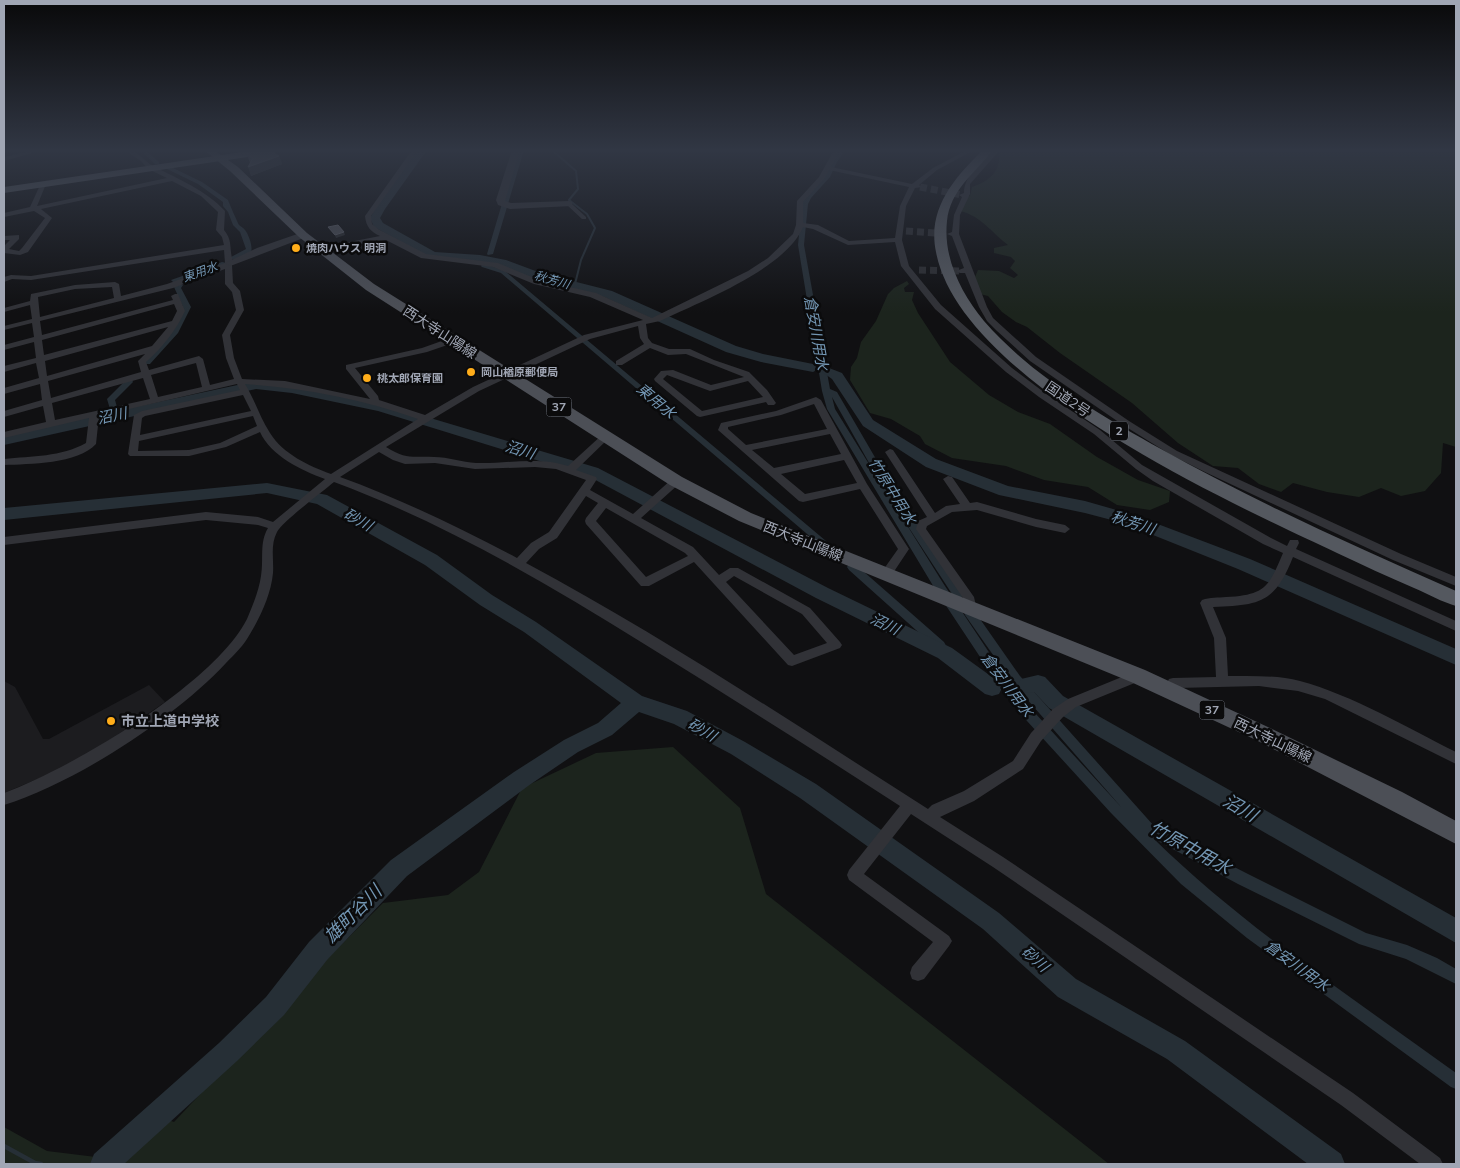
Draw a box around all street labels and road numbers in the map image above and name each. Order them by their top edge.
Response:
street label: 西大寺山陽線 [400,302,480,362]
street label: 国道2号 [1042,377,1094,421]
road number: 37 [546,398,572,417]
road number: 2 [1110,422,1128,441]
street label: 西大寺山陽線 [761,517,845,565]
road number: 37 [1200,700,1224,720]
street label: 西大寺山陽線 [1231,713,1315,767]

